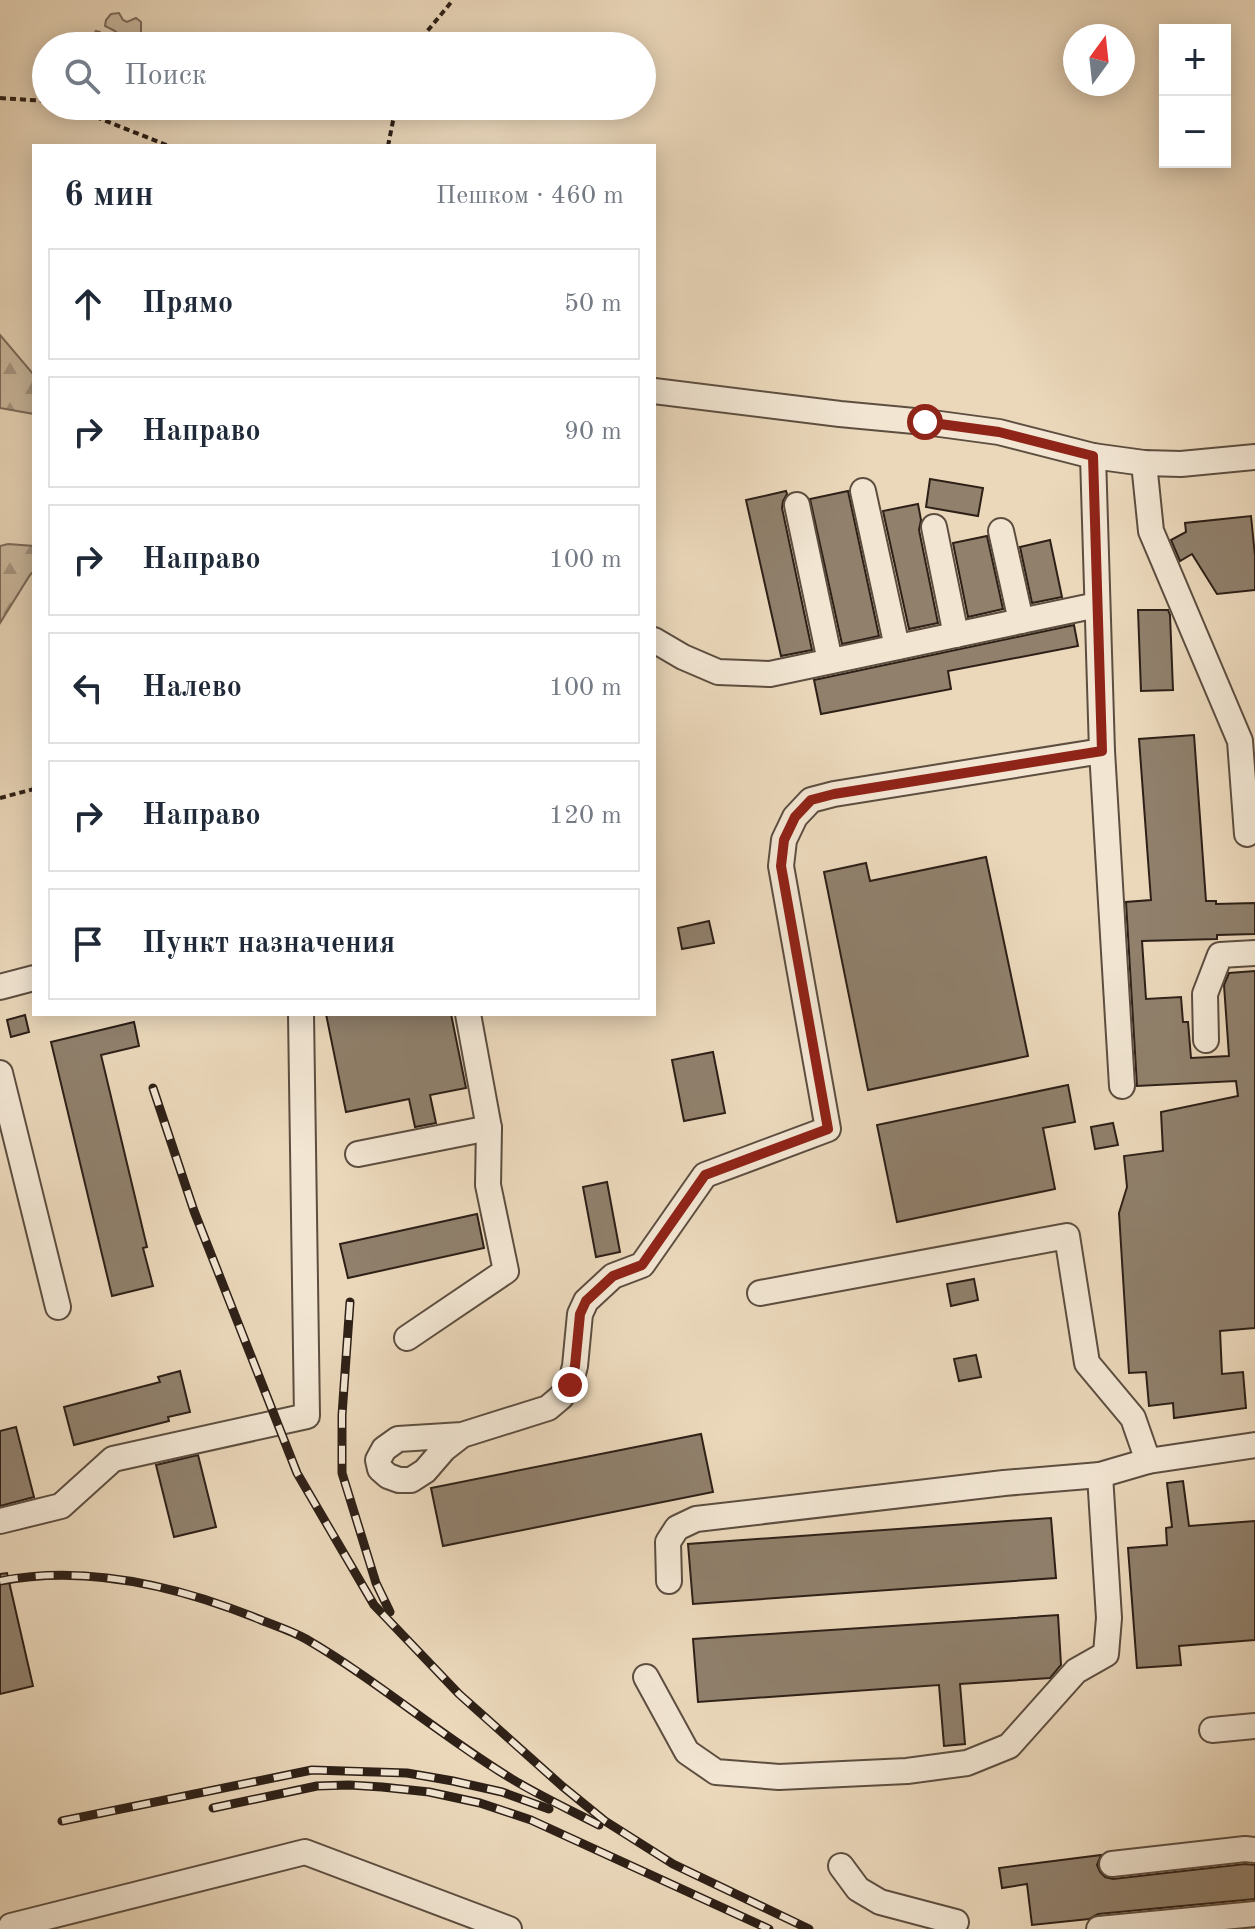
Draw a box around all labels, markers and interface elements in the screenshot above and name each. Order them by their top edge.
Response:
north arrow [1063,24,1135,96]
map controls [1159,24,1231,168]
button: + [1159,24,1231,96]
search box [32,32,656,120]
icon: search [60,54,104,98]
text: Поиск [124,61,207,91]
button: − [1159,96,1231,168]
text: 6 мин [64,179,154,213]
text: Пешком · 460 m [436,183,624,209]
icon: ahead [66,282,110,326]
text: Прямо [142,289,233,319]
text: 50 m [564,291,622,317]
route start [907,404,943,440]
icon: right [66,410,110,454]
text: Направо [142,417,261,447]
text: 90 m [564,419,622,445]
icon: right [66,538,110,582]
text: Направо [142,545,261,575]
text: 100 m [549,547,622,573]
icon: left [66,666,110,710]
text: Налево [142,673,242,703]
text: 100 m [549,675,622,701]
icon: right [66,794,110,838]
text: Направо [142,801,261,831]
text: 120 m [549,803,622,829]
icon: arrive [66,922,110,966]
text: Пункт назначения [142,929,395,959]
route end [552,1367,588,1403]

